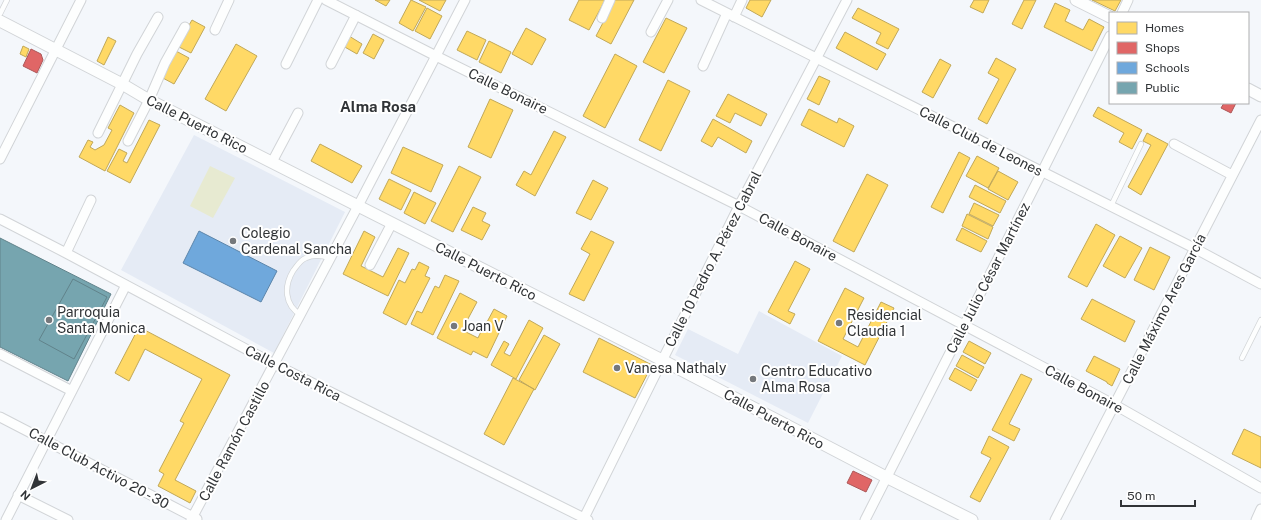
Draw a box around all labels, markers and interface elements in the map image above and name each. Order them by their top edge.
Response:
legend [1109,12,1249,104]
text: Homes [1145,21,1184,35]
text: Shops [1145,41,1180,55]
text: Schools [1145,61,1190,75]
street label: Calle Bonaire [466,65,550,117]
text: Public [1145,81,1180,95]
street label: Calle Puerto Rico [144,92,250,156]
district label: Alma Rosa [340,98,416,115]
street label: Calle Club de Leones [917,103,1045,179]
street label: Calle 10 Pedro A. Pérez Cabral [662,168,764,350]
street label: Calle Julio César Martínez [943,200,1033,356]
street label: Calle Bonaire [756,210,840,264]
place label: Colegio Cardenal Sancha [241,225,352,257]
street label: Calle Máximo Ares García [1119,231,1209,387]
marker: Colegio Cardenal Sancha [228,236,238,246]
street label: Calle Puerto Rico [433,239,539,303]
place label: Parroquia Santa Monica [57,304,145,336]
place label: Residencial Claudia 1 [847,307,922,339]
marker: Parroquia Santa Monica [44,315,54,325]
place label: Joan V [462,318,504,334]
marker: Residencial Claudia 1 [834,318,844,328]
marker: Joan V [449,321,459,331]
street label: Calle Costa Rica [242,342,344,404]
place label: Vanesa Nathaly [625,360,727,376]
street label: Calle Bonaire [1042,362,1126,416]
marker: Vanesa Nathaly [612,363,622,373]
place label: Centro Educativo Alma Rosa [761,363,872,395]
marker: Centro Educativo Alma Rosa [748,374,758,384]
street label: Calle Ramón Castillo [195,378,273,504]
street label: Calle Puerto Rico [721,386,827,452]
street label: Calle Club Activo 20 - 30 [26,424,172,512]
north arrow [12,468,52,508]
scale bar [1121,482,1195,508]
text: N [18,488,33,503]
text: 50 m [1127,489,1155,503]

